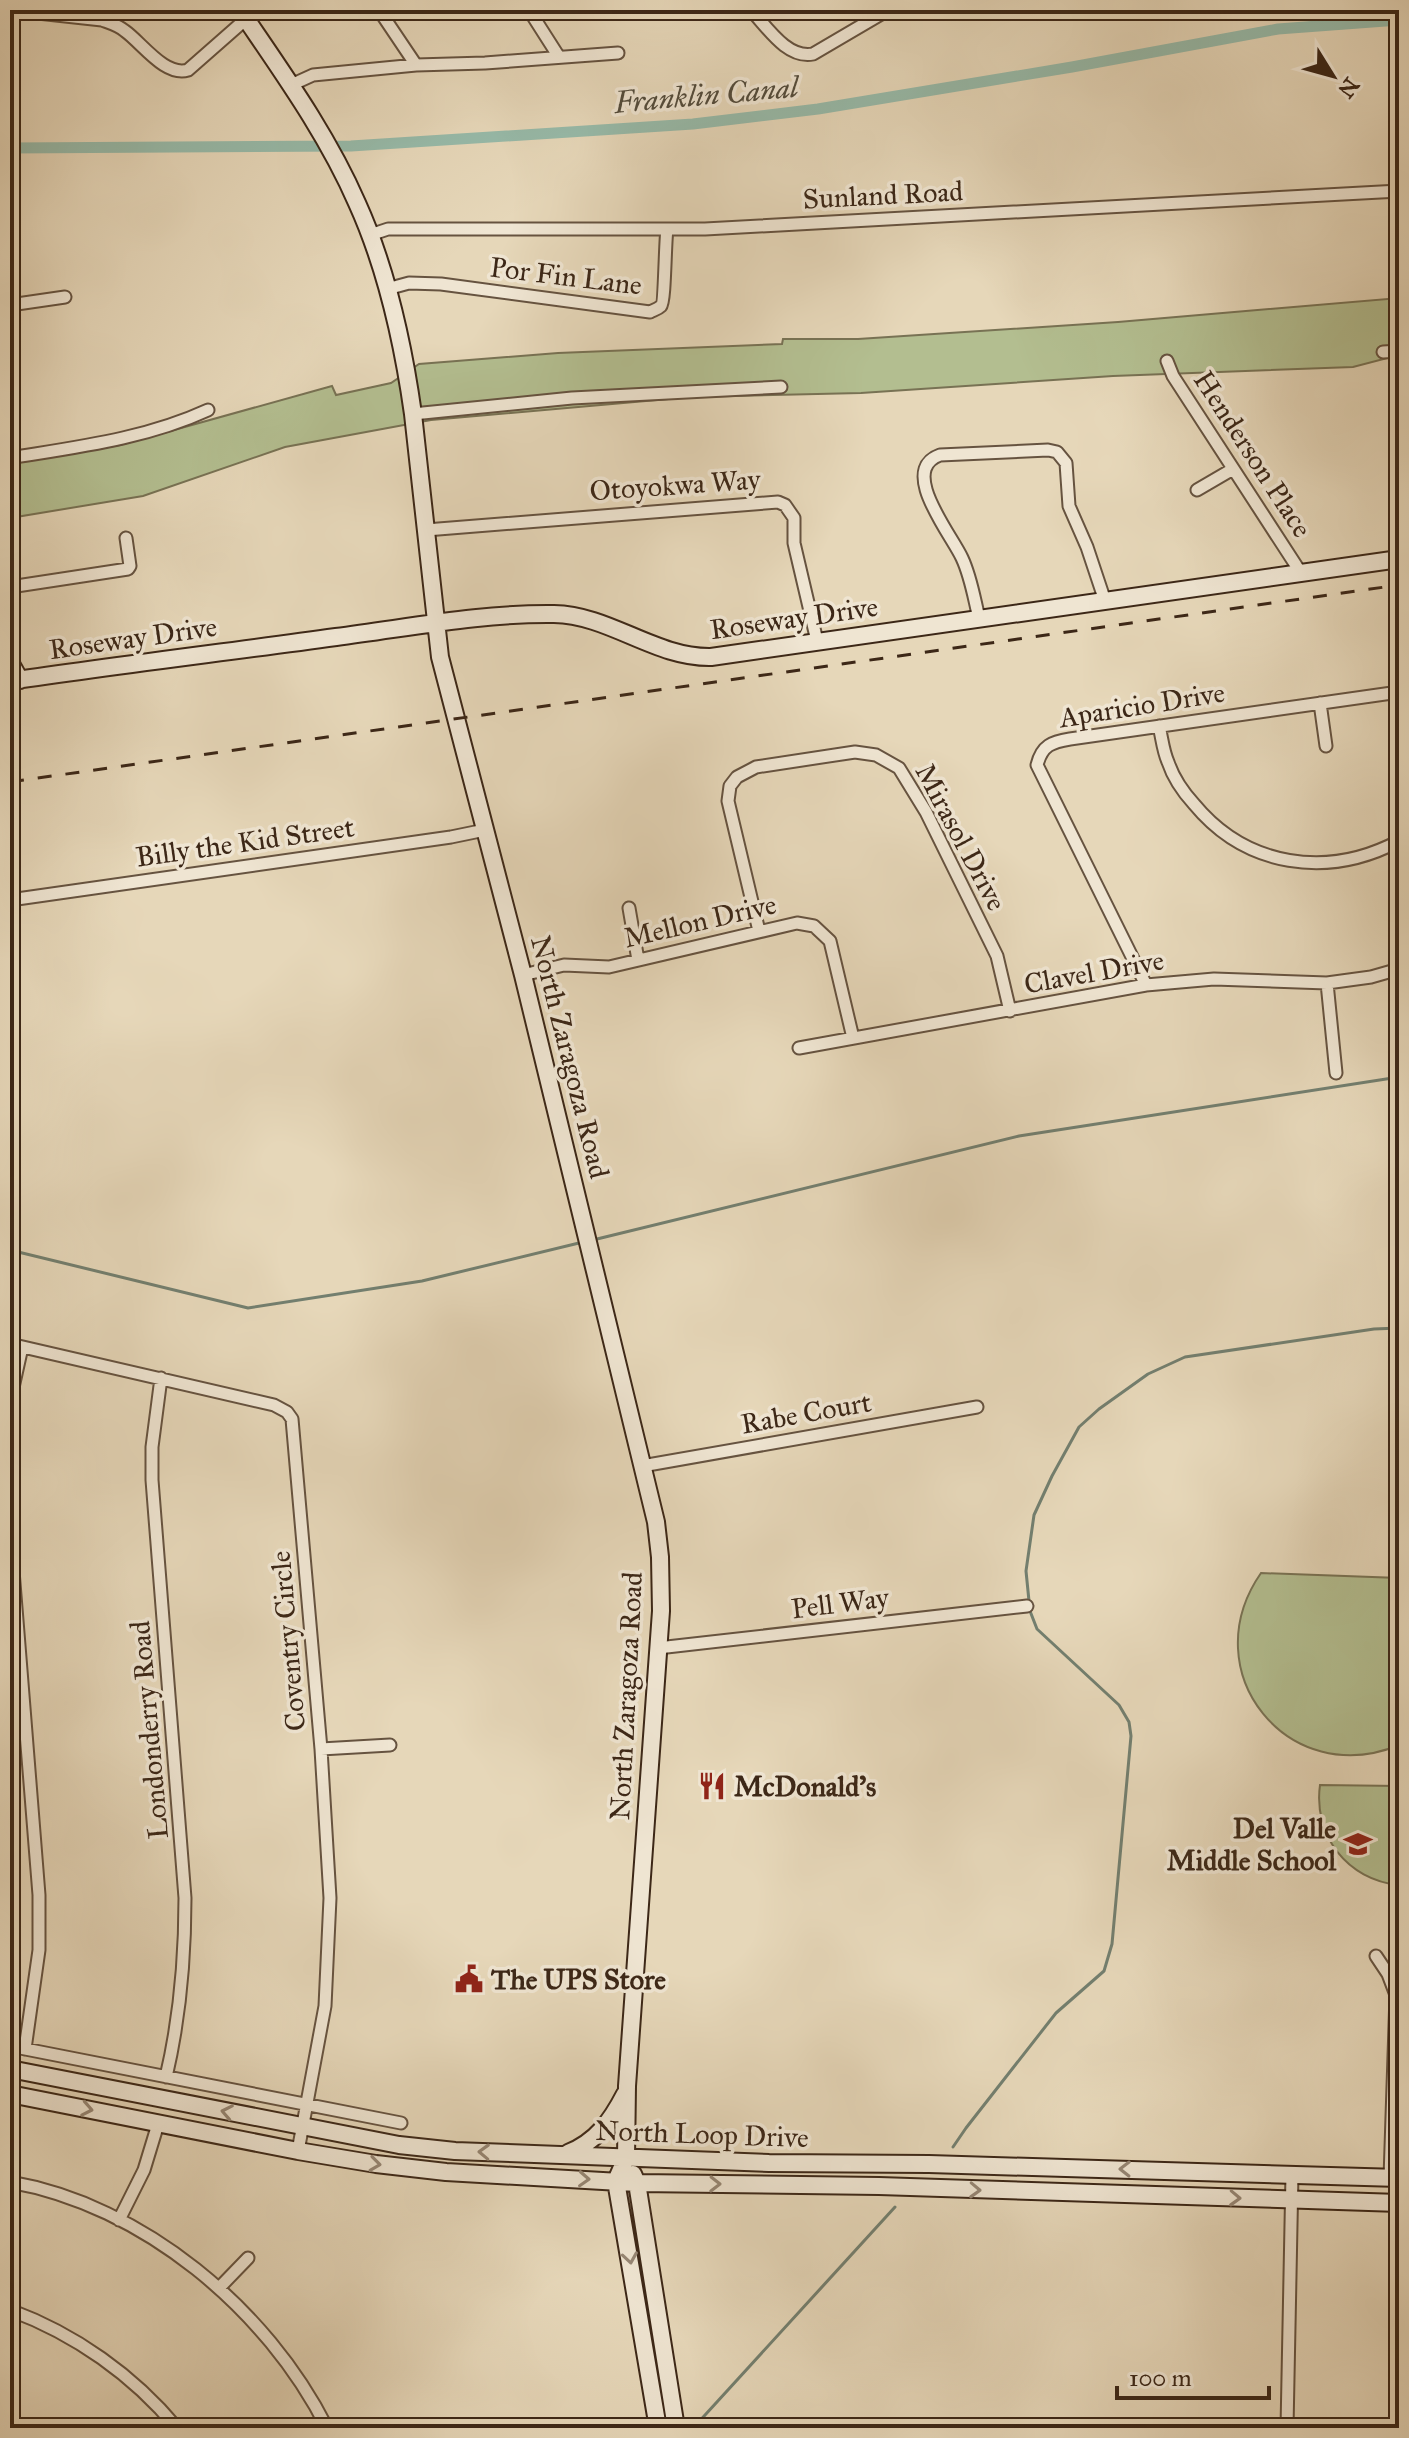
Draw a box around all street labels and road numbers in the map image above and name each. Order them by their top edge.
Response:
street label: Sunland Road [802,173,964,217]
street label: Por Fin Lane [488,249,644,303]
street label: Henderson Place [1186,364,1320,544]
street label: Otoyokwa Way [588,462,763,508]
street label: Roseway Drive [708,589,880,647]
street label: Roseway Drive [47,609,219,667]
street label: Aparicio Drive [1056,675,1227,736]
street label: Mirasol Drive [908,757,1014,917]
street label: Billy the Kid Street [134,809,357,875]
street label: Mellon Drive [620,886,780,956]
street label: North Zaragoza Road [523,932,617,1182]
street label: Clavel Drive [1021,942,1167,1002]
street label: Rabe Court [738,1384,874,1442]
street label: Coventry Circle [263,1549,313,1733]
street label: North Zaragoza Road [602,1571,650,1821]
street label: Pell Way [789,1580,892,1626]
street label: Londonderry Road [122,1619,176,1841]
street label: North Loop Drive [595,2113,809,2155]

